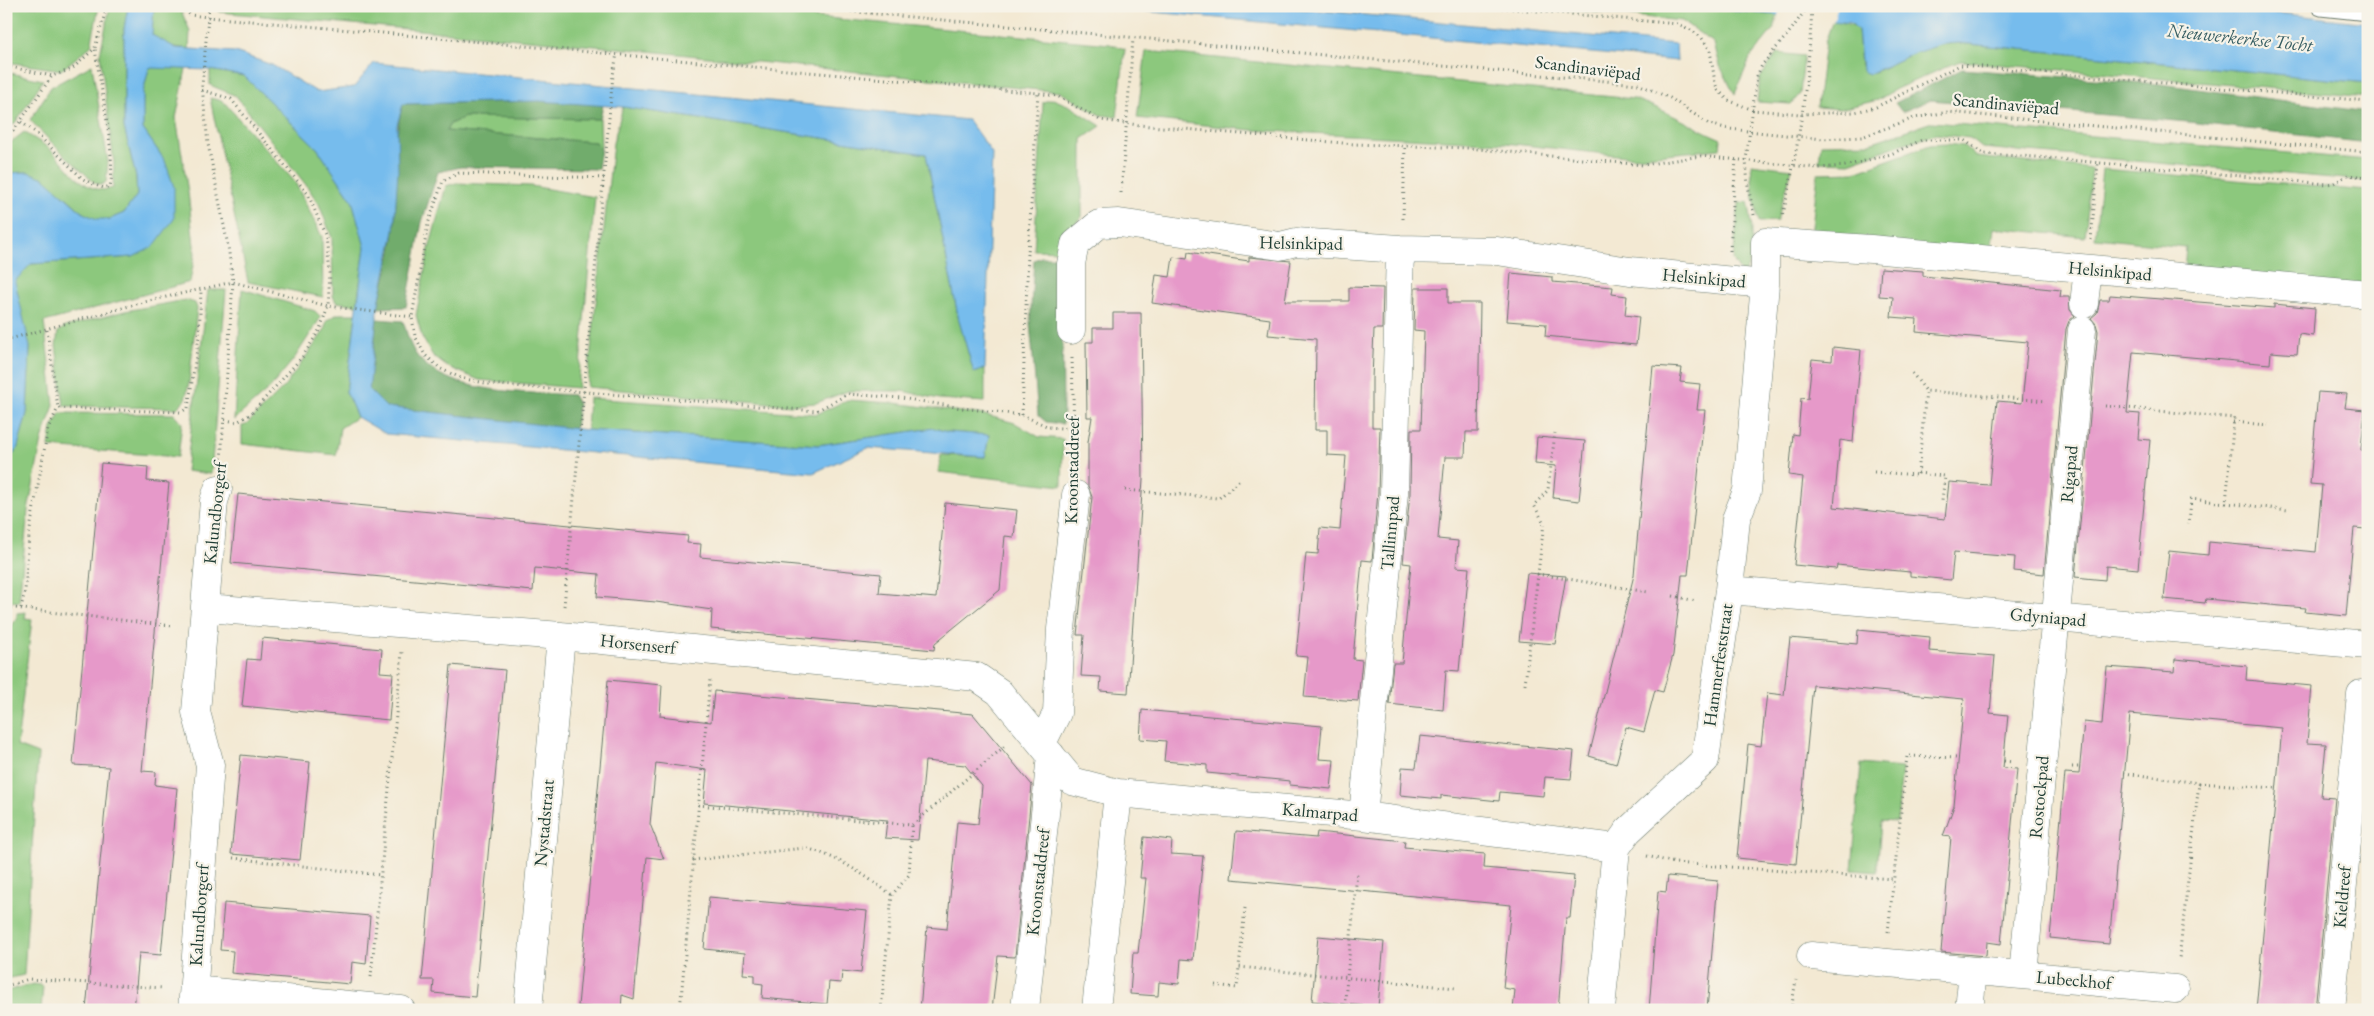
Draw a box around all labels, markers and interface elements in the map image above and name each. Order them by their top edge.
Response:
water label: Nieuwerkerkse Tocht [2165,17,2315,58]
street label: Scandinaviëpad [1534,50,1643,86]
street label: Scandinaviëpad [1952,87,2061,120]
street label: Helsinkipad [1259,230,1344,255]
street label: Helsinkipad [2067,255,2154,286]
street label: Helsinkipad [1661,262,1748,293]
street label: Kroonstaddreef [1059,414,1084,524]
street label: Rigapad [2055,443,2083,504]
street label: Kalundborgerf [198,458,232,565]
street label: Tallinnpad [1375,494,1404,571]
street label: Hammerfeststraat [1697,602,1738,728]
street label: Gdyniapad [2009,602,2088,631]
street label: Horsenserf [599,628,680,659]
street label: Rostockpad [2023,754,2054,839]
street label: Nystadstraat [528,778,559,867]
street label: Kalmarpad [1281,797,1360,826]
street label: Kroonstaddreef [1020,825,1055,937]
street label: Kalundborgerf [183,861,214,967]
street label: Kieldreef [2327,862,2356,929]
street label: Lubeckhof [2035,965,2115,994]

